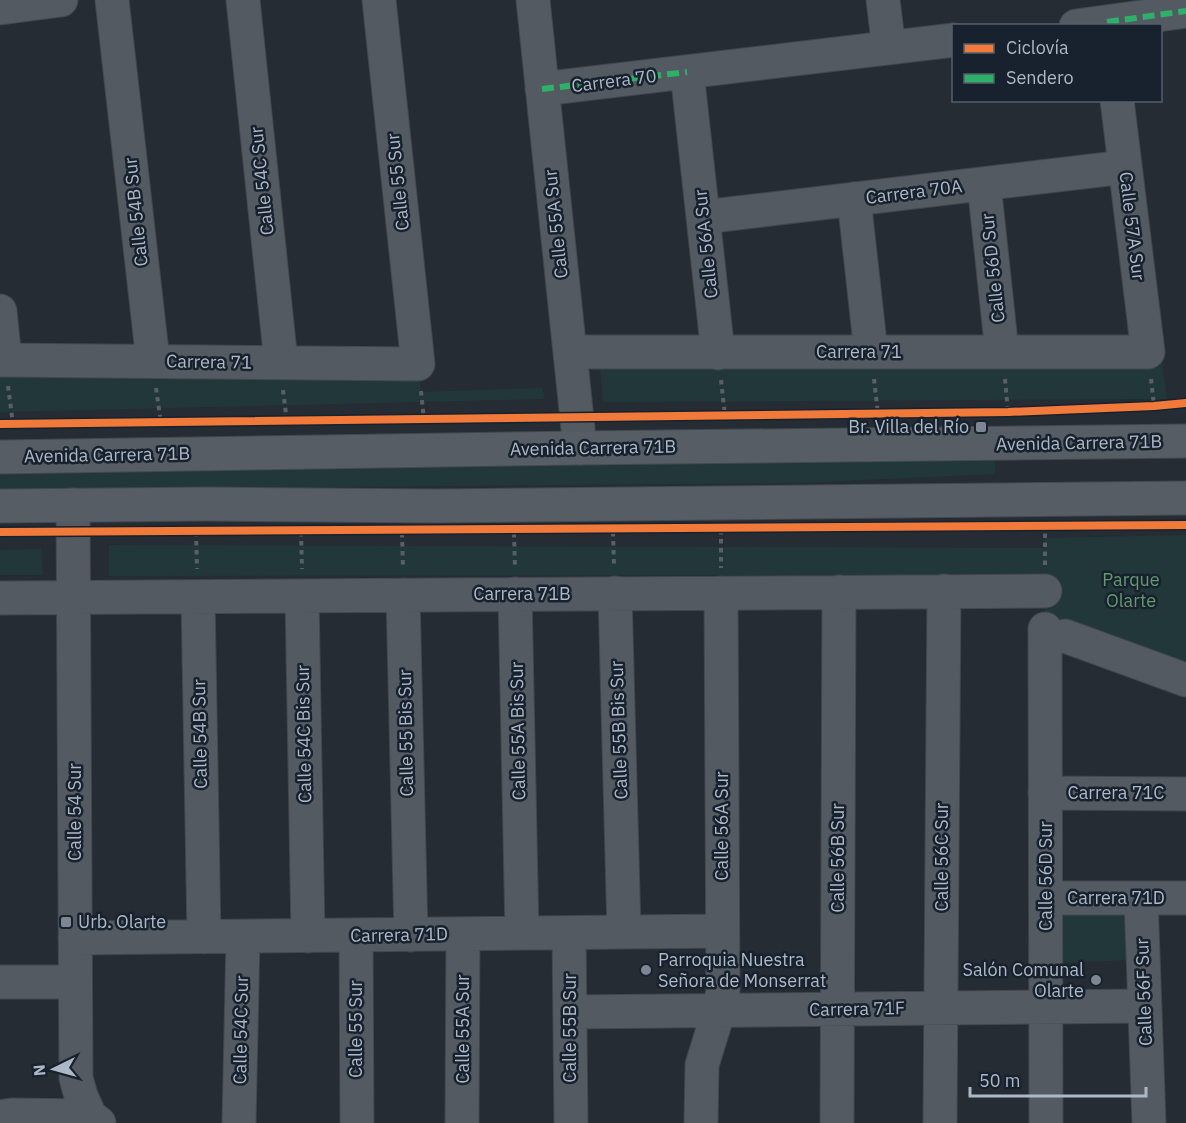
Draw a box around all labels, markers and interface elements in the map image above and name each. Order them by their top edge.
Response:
legend [952,24,1162,102]
text: Ciclovía [1006,36,1069,59]
street label: Carrera 70 [570,64,658,97]
text: Sendero [1006,66,1073,89]
street label: Calle 54C Sur [244,125,279,236]
street label: Calle 55 Sur [381,132,414,232]
street label: Calle 54B Sur [118,156,153,268]
street label: Calle 55A Sur [538,168,573,280]
street label: Calle 57A Sur [1114,170,1151,282]
street label: Carrera 70A [864,174,964,209]
street label: Calle 56A Sur [688,188,723,300]
street label: Calle 56D Sur [975,212,1010,324]
street label: Carrera 71 [816,340,902,363]
street label: Carrera 71 [166,349,252,374]
place label: Br. Villa del Río [848,415,969,438]
marker: Br. Villa del Río [974,420,988,434]
street label: Avenida Carrera 71B [996,430,1162,455]
street label: Avenida Carrera 71B [510,435,676,460]
street label: Avenida Carrera 71B [24,442,190,467]
park label: Parque Olarte [1102,568,1160,612]
street label: Carrera 71B [473,582,571,605]
street label: Calle 55B Bis Sur [605,660,632,800]
street label: Calle 55A Bis Sur [505,661,530,800]
street label: Calle 54C Bis Sur [291,664,316,803]
street label: Calle 55 Bis Sur [393,669,418,797]
street label: Calle 54B Sur [187,679,212,789]
street label: Calle 54 Sur [63,763,86,861]
street label: Calle 56A Sur [710,771,733,881]
street label: Carrera 71C [1068,781,1164,804]
street label: Calle 56C Sur [930,802,953,911]
street label: Calle 56B Sur [826,803,849,913]
street label: Calle 56D Sur [1034,821,1057,931]
street label: Carrera 71D [1067,886,1165,909]
place label: Urb. Olarte [78,910,166,933]
marker: Urb. Olarte [59,915,73,929]
street label: Carrera 71D [350,922,448,947]
street label: Calle 56F Sur [1130,937,1157,1046]
place label: Parroquia Nuestra Señora de Monserrat [658,948,826,992]
place label: Salón Comunal Olarte [963,958,1084,1002]
marker: Parroquia Nuestra Señora de Monserrat [639,963,653,977]
street label: Calle 55B Sur [558,973,581,1083]
marker: Salón Comunal Olarte [1089,973,1103,987]
street label: Calle 55A Sur [451,974,474,1084]
street label: Calle 54C Sur [228,975,253,1085]
street label: Calle 55 Sur [344,980,367,1078]
street label: Carrera 71F [809,996,905,1021]
north arrow [24,1039,84,1099]
scale bar [970,1060,1146,1098]
text: N [29,1064,50,1077]
text: 50 m [979,1069,1021,1092]

